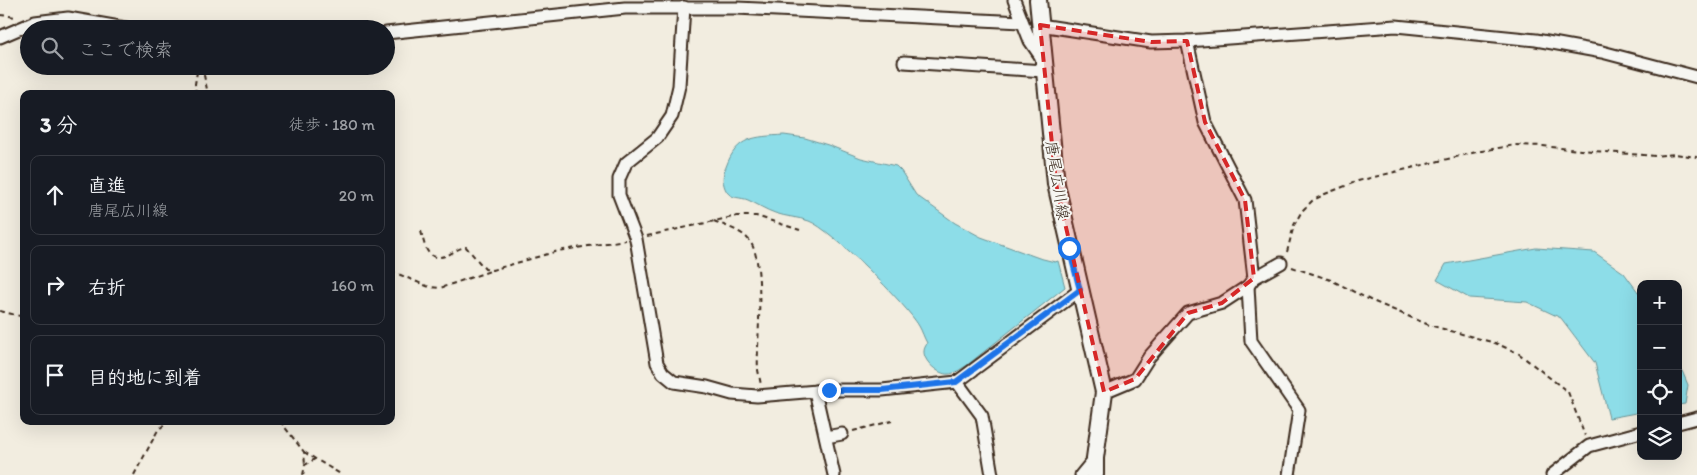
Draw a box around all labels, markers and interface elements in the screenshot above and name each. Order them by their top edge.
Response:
search box [20,20,395,75]
icon: search [38,34,66,62]
text: ここで検索 [78,38,173,61]
text: 3 分 [40,112,77,137]
text: 徒歩 · 180 m [289,115,375,134]
street label: 唐尾広川線 [1042,139,1073,221]
text: 直進 [88,174,126,197]
icon: ahead [41,181,69,209]
text: 20 m [339,186,374,205]
text: 唐尾広川線 [88,201,168,220]
route start [1058,237,1081,260]
icon: right [41,271,69,299]
text: 右折 [88,276,126,299]
text: 160 m [331,276,374,295]
map controls [1637,280,1682,460]
button: + [1637,280,1682,325]
button: − [1637,325,1682,370]
icon: arrive [41,361,69,389]
text: 目的地に到着 [88,366,202,389]
button: locate [1637,370,1682,415]
route end [818,379,841,402]
button: layers [1637,415,1682,460]

